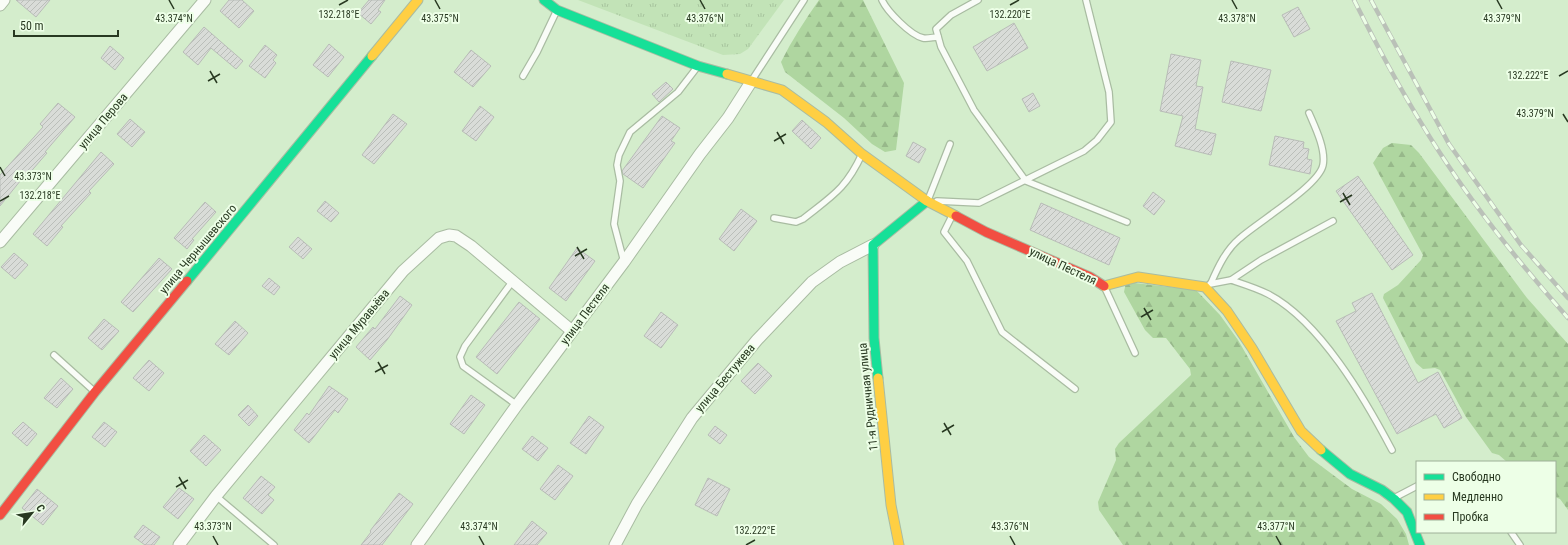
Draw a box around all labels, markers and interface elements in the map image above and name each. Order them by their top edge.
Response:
text: 132.218°E [319,9,360,20]
text: 132.220°E [990,9,1031,20]
scale bar [14,12,118,38]
text: 43.374°N [155,13,193,24]
text: 43.375°N [421,13,459,24]
text: 43.376°N [686,13,724,24]
text: 43.378°N [1218,13,1256,24]
text: 43.379°N [1483,13,1521,24]
text: 50 m [20,19,44,33]
text: 132.222°E [1508,70,1549,81]
street label: улица Перова [76,90,131,152]
text: 43.379°N [1516,108,1554,119]
text: 43.373°N [14,171,52,182]
text: 132.218°E [20,190,61,201]
street label: улица Чернышевского [156,201,240,297]
street label: улица Пестеля [1027,244,1099,288]
street label: улица Пестеля [558,281,612,347]
street label: улица Муравьёва [326,286,392,362]
street label: улица Бестужева [692,341,758,415]
street label: 11-я Рудничная улица [855,342,881,452]
legend [1416,461,1556,533]
text: Свободно [1452,470,1501,484]
text: Медленно [1452,490,1503,504]
north arrow [12,493,52,533]
text: С [33,502,47,514]
text: Пробка [1452,510,1489,524]
text: 43.373°N [194,521,232,532]
text: 43.374°N [460,521,498,532]
text: 43.376°N [991,521,1029,532]
text: 43.377°N [1257,521,1295,532]
text: 132.222°E [735,525,776,536]

